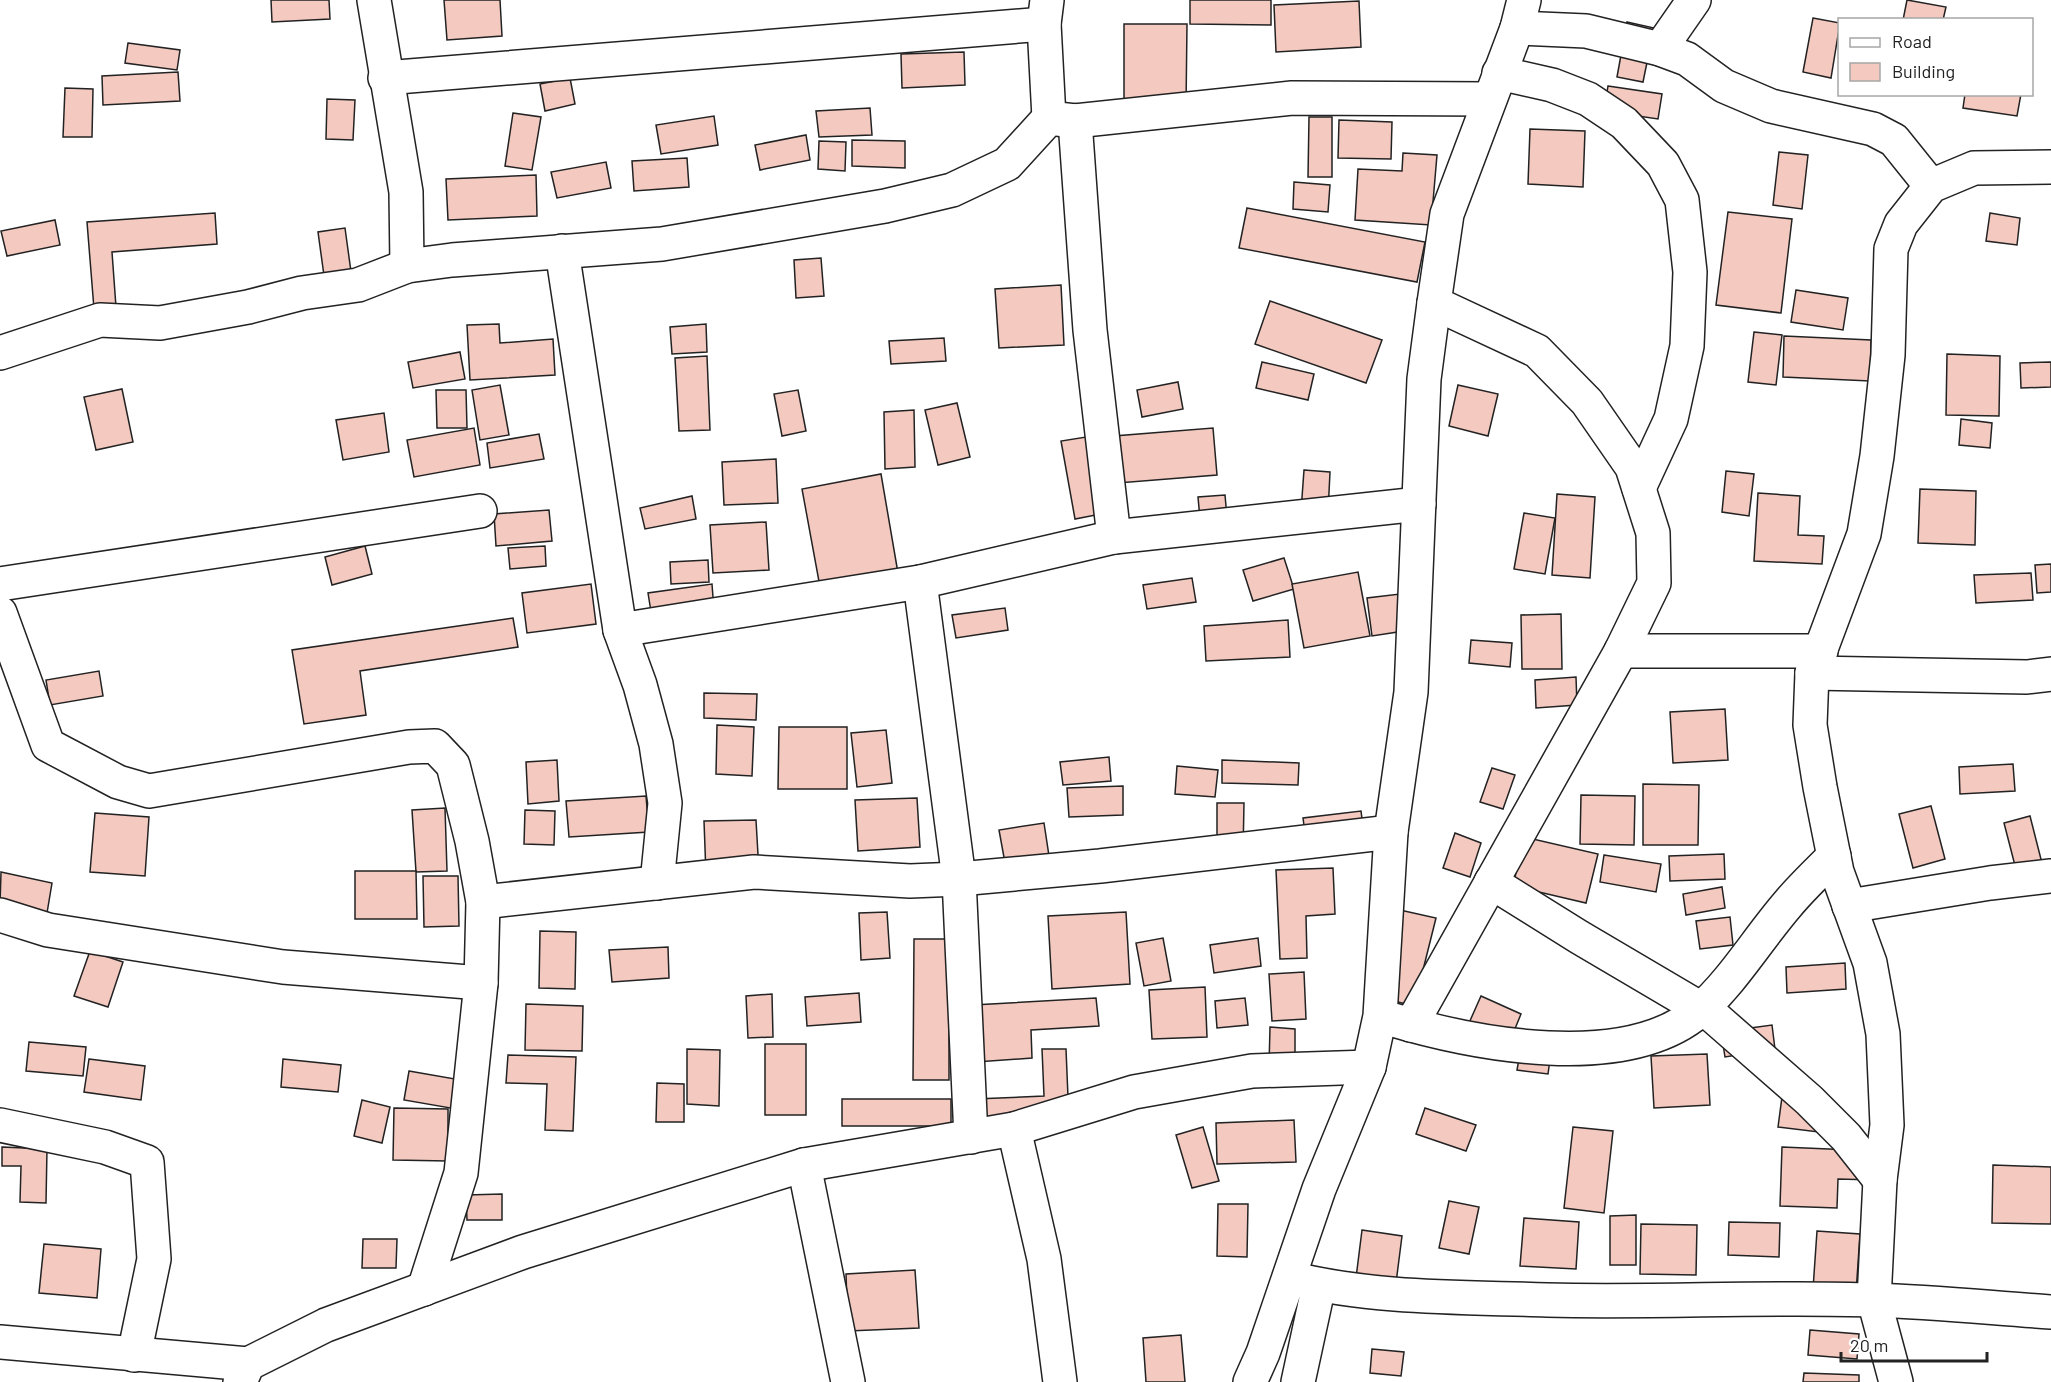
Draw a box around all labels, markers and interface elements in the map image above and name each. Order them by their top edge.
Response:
legend [1838,18,2033,96]
text: Road [1892,30,1932,52]
text: Building [1892,60,1955,82]
scale bar [1841,1325,1986,1363]
text: 20 m [1850,1334,1888,1356]

